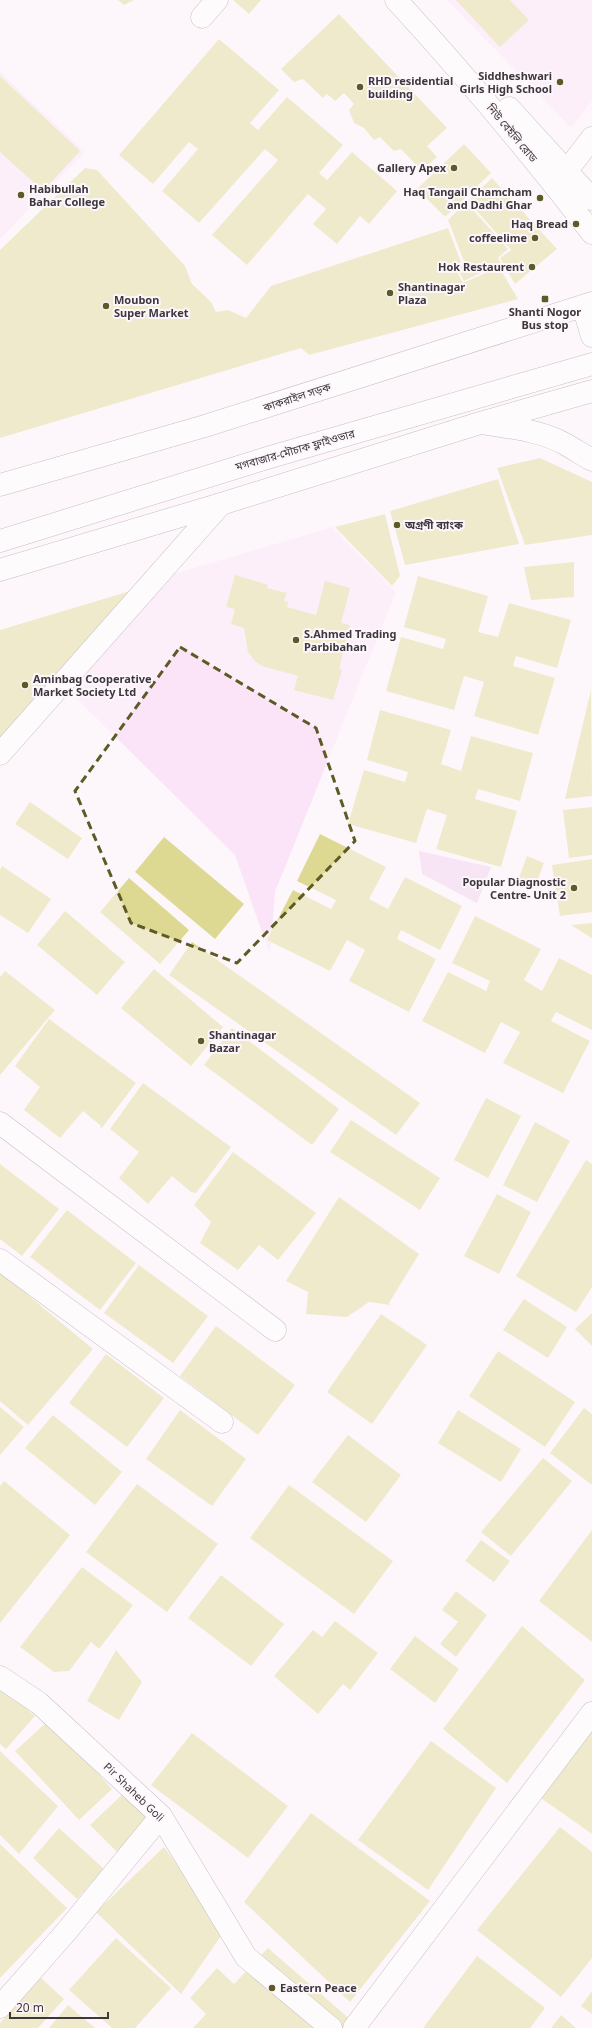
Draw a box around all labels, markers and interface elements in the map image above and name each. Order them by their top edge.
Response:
place label: Siddheshwari Girls High School [460,68,552,96]
place label: RHD residential building [368,73,453,101]
marker: Siddheshwari Girls High School [555,77,565,87]
marker: RHD residential building [355,82,365,92]
street label: নিউ বেইলি রোড [483,100,541,165]
place label: Gallery Apex [377,160,447,175]
marker: Gallery Apex [449,163,459,173]
place label: Habibullah Bahar College [29,181,105,209]
place label: Haq Tangail Chamcham and Dadhi Ghar [403,184,532,212]
marker: Habibullah Bahar College [16,190,26,200]
marker: Haq Tangail Chamcham and Dadhi Ghar [535,193,545,203]
place label: Haq Bread [511,216,568,231]
marker: Haq Bread [571,219,581,229]
place label: coffeelime [469,230,527,245]
marker: coffeelime [530,233,540,243]
place label: Hok Restaurent [438,259,524,274]
marker: Hok Restaurent [527,262,537,272]
place label: Shantinagar Plaza [398,279,465,307]
marker: Shantinagar Plaza [385,288,395,298]
place label: Moubon Super Market [114,292,189,320]
marker: Shanti Nogor Bus stop [540,294,550,304]
marker: Moubon Super Market [101,301,111,311]
place label: Shanti Nogor Bus stop [509,304,581,332]
street label: কাকরাইল সড়ক [260,378,333,415]
street label: মগবাজার-মৌচাক ফ্লাইওভার [233,425,357,474]
place label: অগ্রণী ব্যাংক [404,517,464,532]
marker: অগ্রণী ব্যাংক [392,520,402,530]
place label: S.Ahmed Trading Parbibahan [304,626,396,654]
marker: S.Ahmed Trading Parbibahan [291,635,301,645]
place label: Aminbag Cooperative Market Society Ltd [33,671,152,699]
marker: Aminbag Cooperative Market Society Ltd [20,680,30,690]
place label: Popular Diagnostic Centre- Unit 2 [462,874,566,902]
marker: Popular Diagnostic Centre- Unit 2 [569,883,579,893]
place label: Shantinagar Bazar [209,1027,276,1055]
marker: Shantinagar Bazar [196,1036,206,1046]
street label: Pir Shaheb Goli [101,1759,168,1824]
place label: Eastern Peace [280,1980,357,1995]
marker: Eastern Peace [267,1983,277,1993]
scale bar [10,1994,108,2020]
text: 20 m [16,1999,44,2016]

